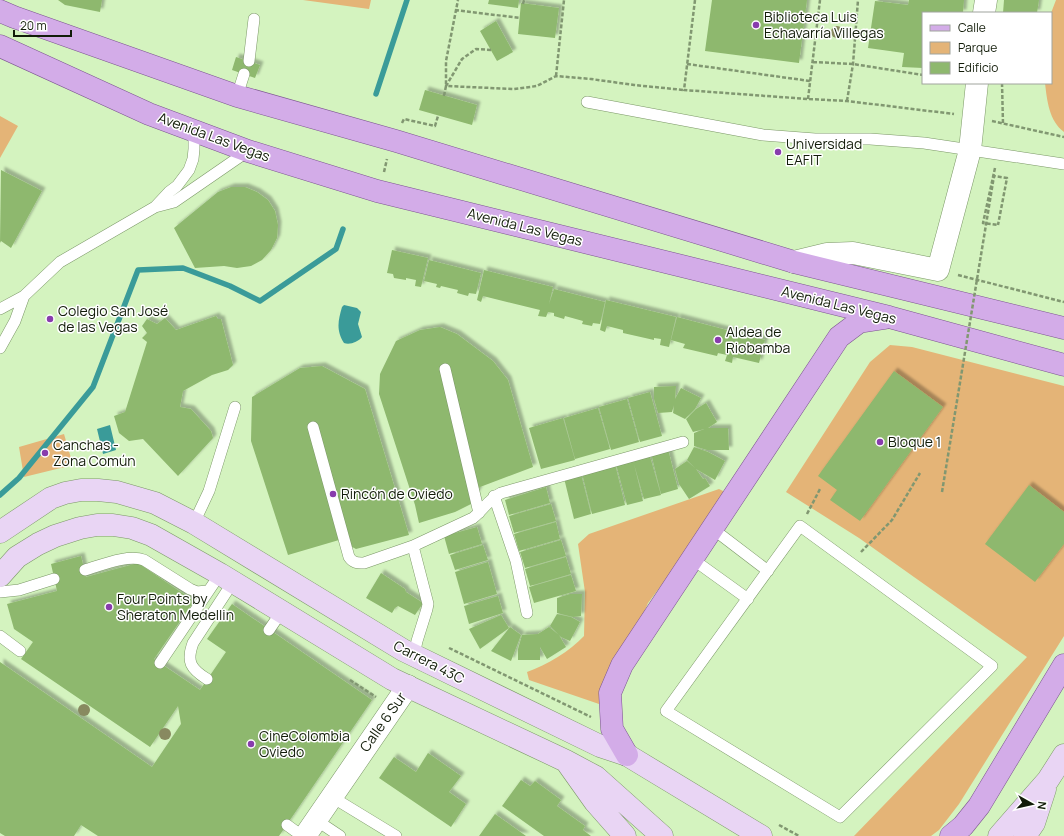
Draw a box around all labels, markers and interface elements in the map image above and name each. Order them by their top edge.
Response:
place label: Biblioteca Luis Echavarría Villegas [764,7,884,42]
scale bar [14,12,71,38]
legend [922,12,1052,84]
text: 20 m [20,17,47,34]
text: Calle [958,19,986,36]
marker: Biblioteca Luis Echavarría Villegas [751,20,761,30]
text: Parque [958,39,997,56]
text: Edificio [958,59,998,76]
street label: Avenida Las Vegas [156,107,273,166]
place label: Universidad EAFIT [786,134,862,169]
marker: Universidad EAFIT [773,147,783,157]
street label: Avenida Las Vegas [466,203,585,250]
street label: Avenida Las Vegas [780,281,899,328]
place label: Colegio San José de las Vegas [58,301,168,336]
marker: Colegio San José de las Vegas [45,314,55,324]
place label: Aldea de Riobamba [726,322,790,357]
marker: Aldea de Riobamba [713,335,723,345]
place label: Bloque 1 [888,432,941,451]
place label: Canchas - Zona Común [53,435,136,470]
marker: Bloque 1 [875,437,885,447]
marker: Canchas - Zona Común [40,448,50,458]
place label: Rincón de Oviedo [341,484,453,503]
marker: Rincón de Oviedo [328,489,338,499]
place label: Four Points by Sheraton Medellin [117,589,234,624]
marker: Four Points by Sheraton Medellin [104,602,114,612]
street label: Carrera 43C [390,636,468,688]
street label: Calle 6 Sur [355,688,410,755]
place label: CineColombia Oviedo [259,726,350,761]
marker: CineColombia Oviedo [246,739,256,749]
north arrow [1012,784,1052,824]
text: N [1034,801,1050,811]

